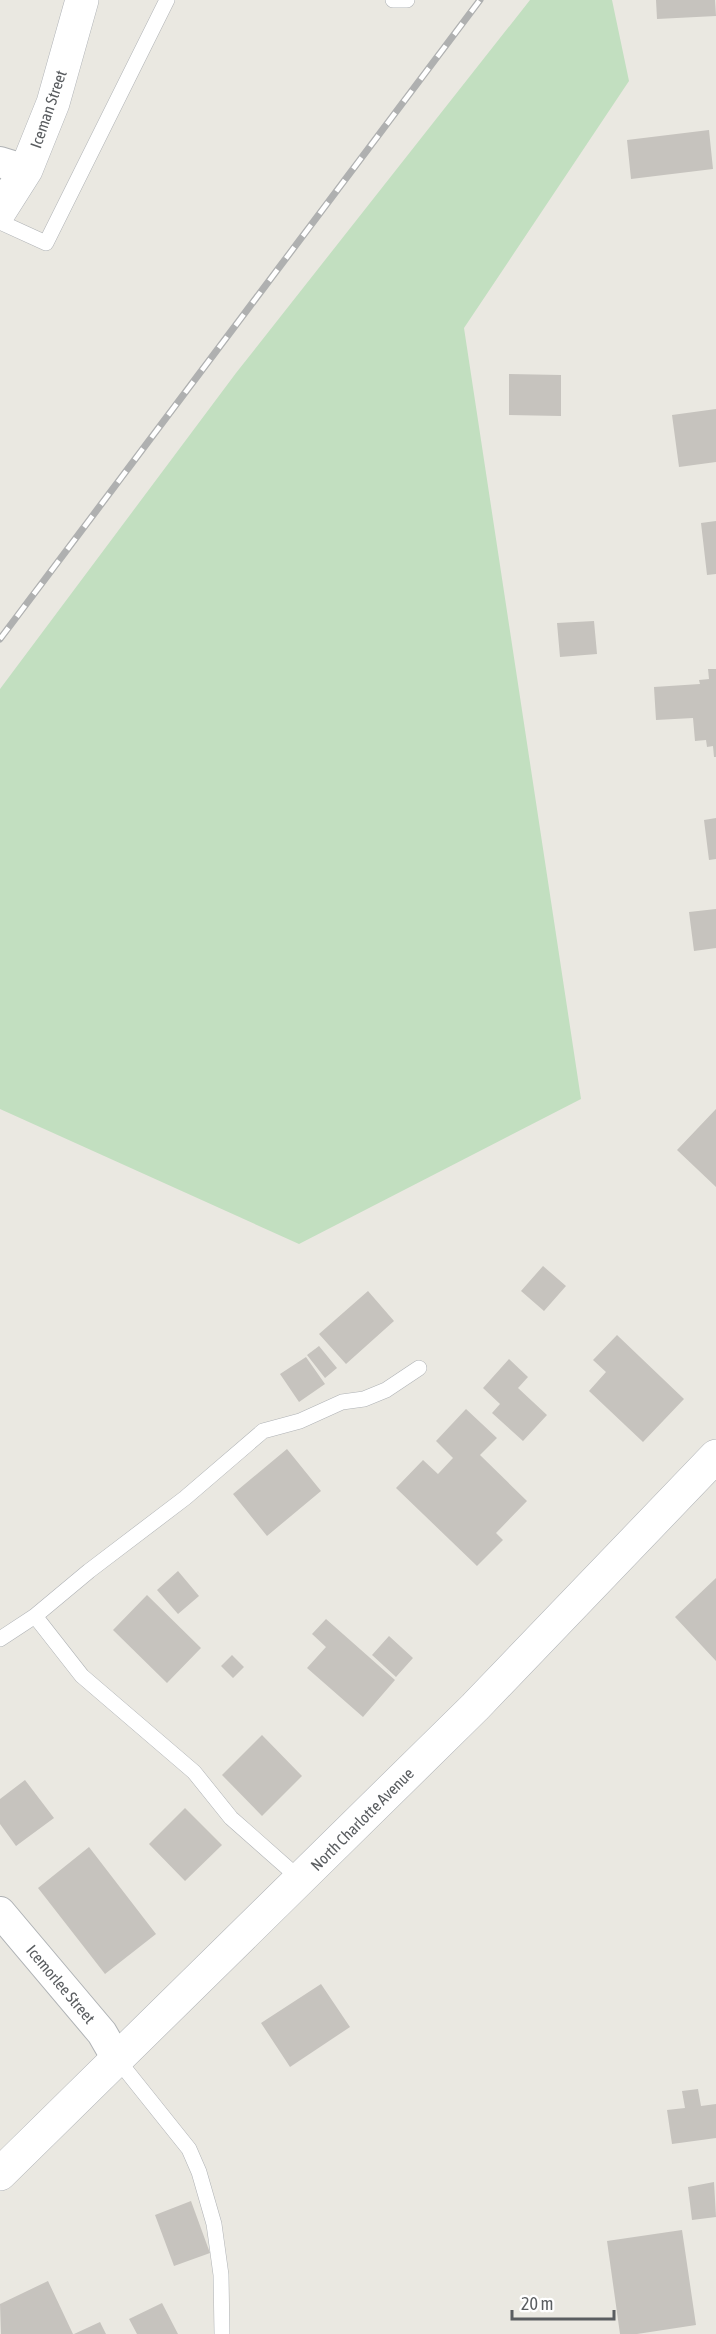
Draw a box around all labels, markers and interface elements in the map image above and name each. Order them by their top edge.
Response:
street label: Iceman Street [26,67,70,150]
street label: North Charlotte Avenue [307,1764,417,1874]
street label: Icemorlee Street [23,1941,99,2027]
scale bar [512,2283,614,2321]
text: 20 m [521,2293,553,2314]

